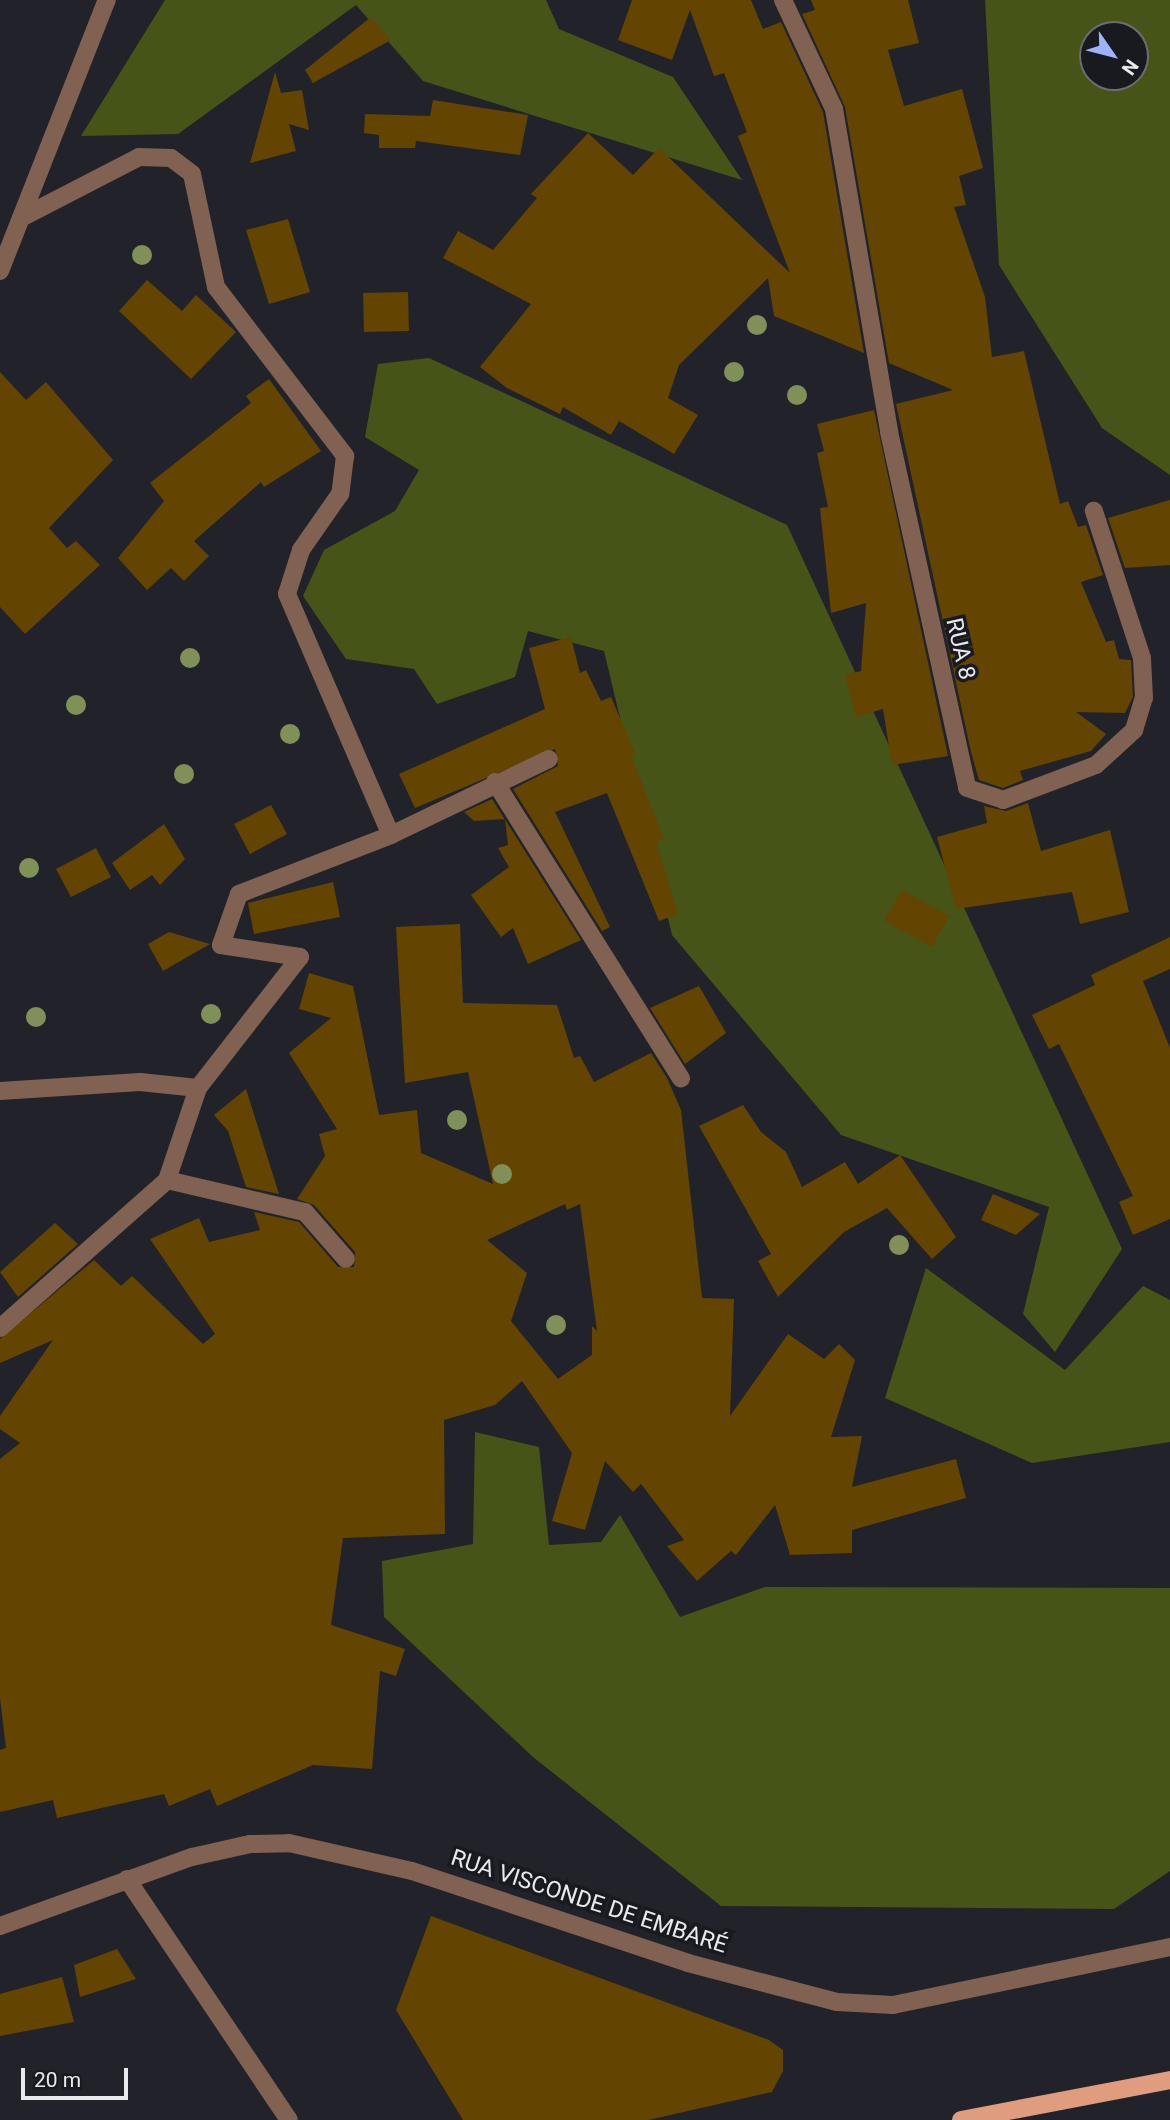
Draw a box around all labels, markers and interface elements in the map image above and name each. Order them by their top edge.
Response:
north arrow [1079,21,1149,91]
text: N [1117,55,1143,79]
street label: RUA 8 [940,615,980,683]
street label: RUA VISCONDE DE EMBARÉ [447,1844,731,1960]
scale bar [24,2054,131,2098]
text: 20 m [34,2068,81,2092]

